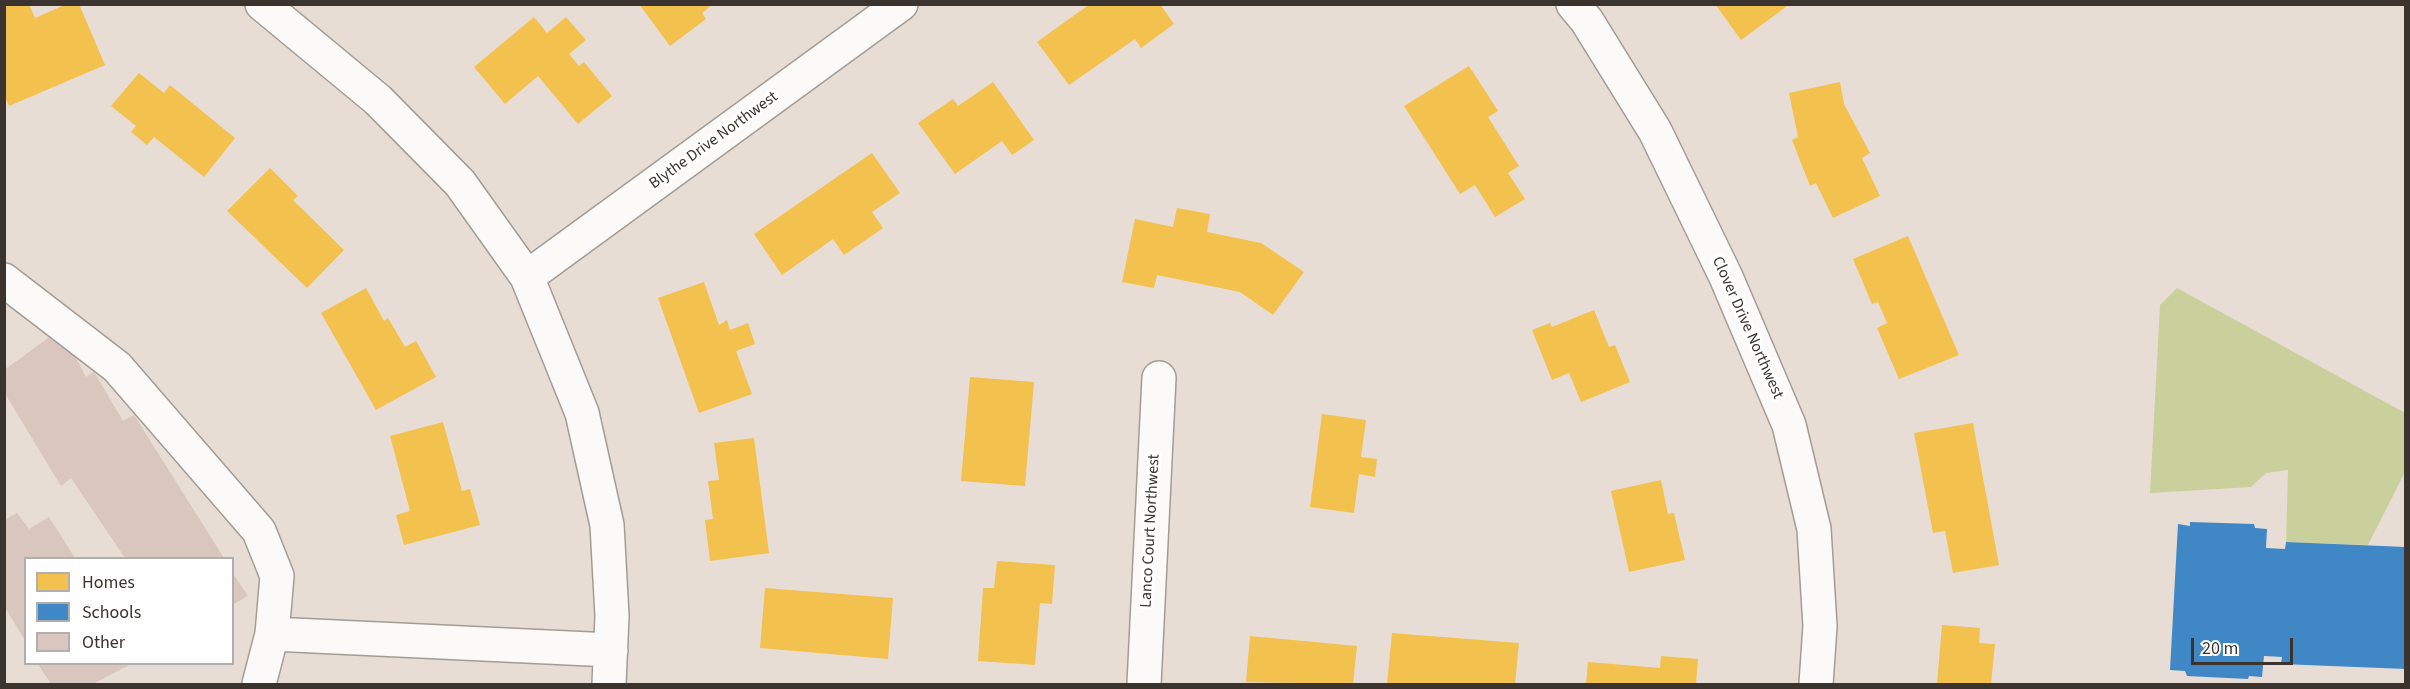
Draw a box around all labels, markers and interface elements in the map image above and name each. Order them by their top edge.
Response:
street label: Blythe Drive Northwest [646,88,782,194]
street label: Clover Drive Northwest [1707,254,1787,402]
street label: Lanco Court Northwest [1137,454,1165,608]
legend [24,557,234,665]
text: Homes [82,570,135,595]
text: Schools [82,600,141,625]
scale bar [2194,626,2296,664]
text: Other [82,630,125,655]
text: 20 m [2202,636,2238,661]

